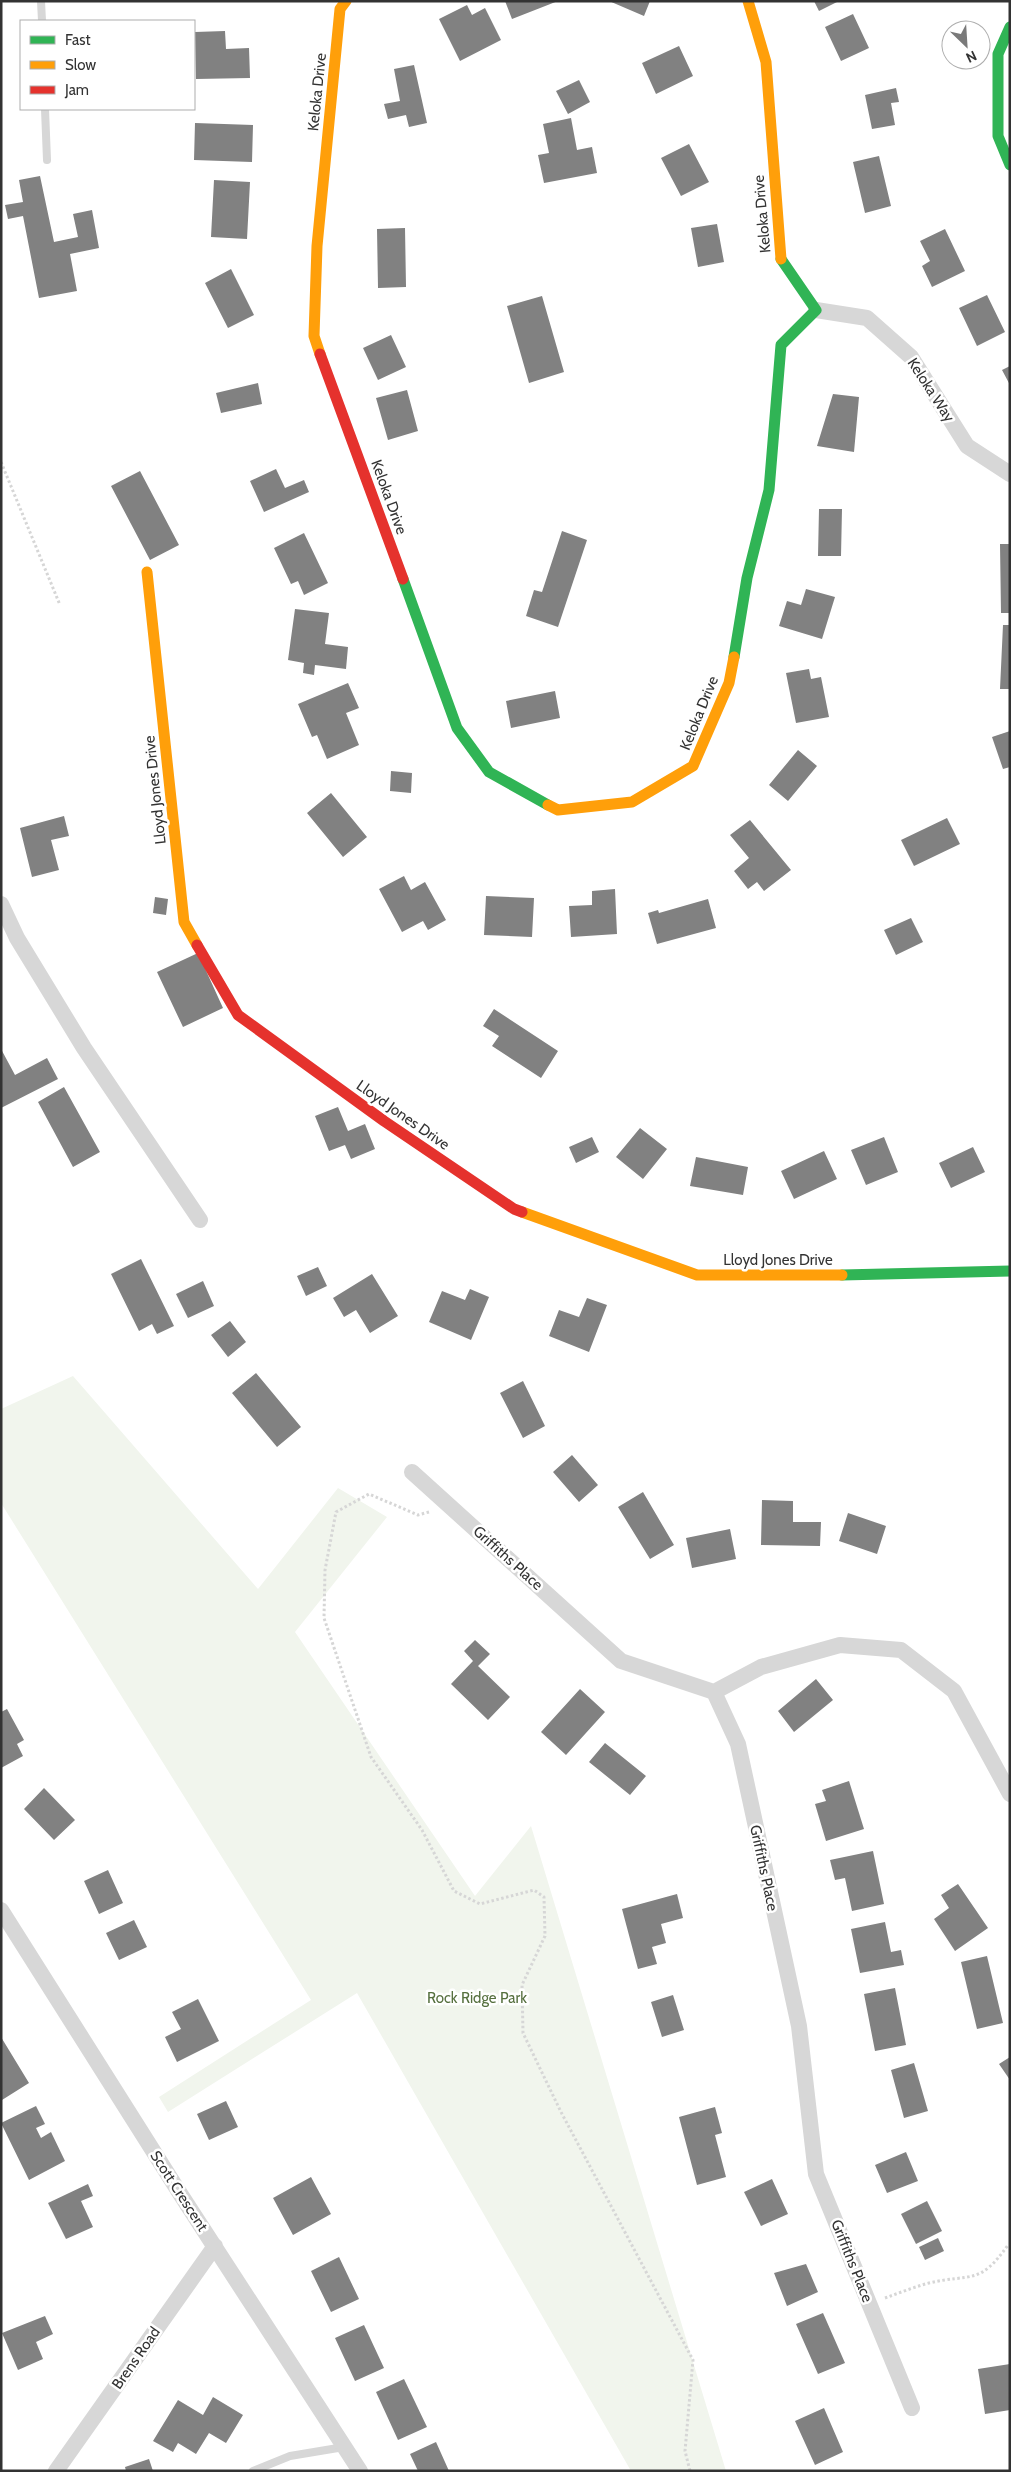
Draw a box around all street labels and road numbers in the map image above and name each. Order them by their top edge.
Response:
street label: Keloka Drive [304,52,330,132]
street label: Keloka Drive [750,174,774,254]
street label: Keloka Way [904,355,959,426]
street label: Keloka Drive [367,457,411,537]
street label: Keloka Drive [676,673,722,753]
street label: Lloyd Jones Drive [140,734,170,845]
street label: Lloyd Jones Drive [353,1076,453,1154]
street label: Lloyd Jones Drive [723,1251,833,1269]
street label: Griffiths Place [469,1522,547,1594]
street label: Griffiths Place [746,1823,782,1913]
street label: Scott Crescent [146,2147,212,2235]
street label: Griffiths Place [827,2217,877,2305]
street label: Brens Road [108,2324,164,2392]

